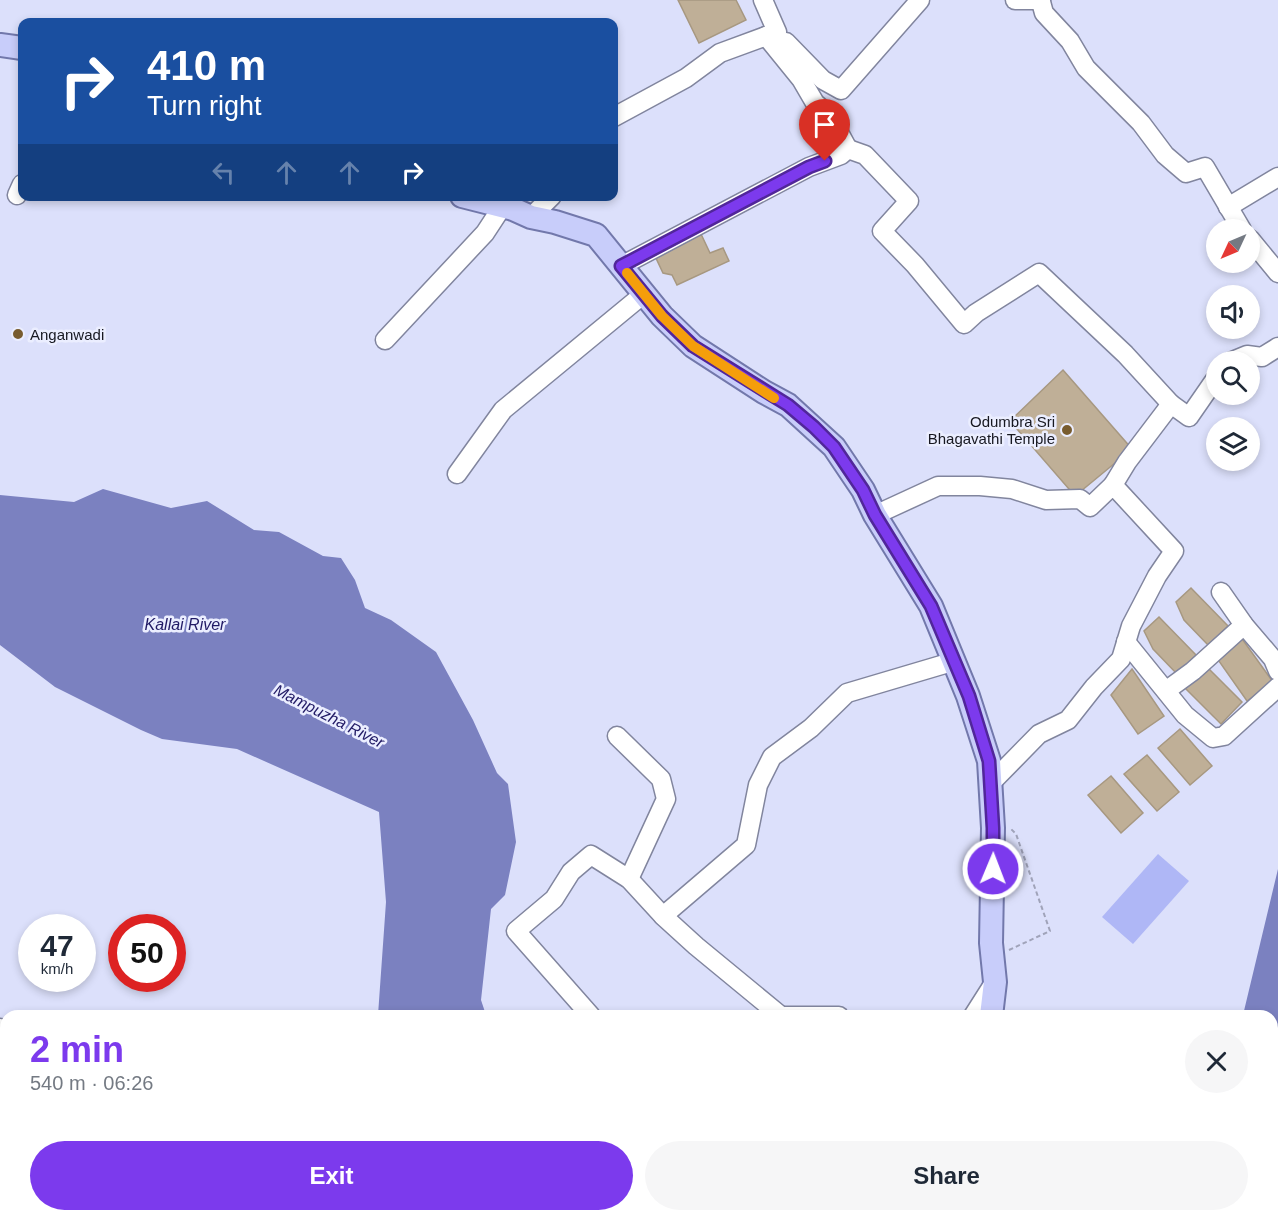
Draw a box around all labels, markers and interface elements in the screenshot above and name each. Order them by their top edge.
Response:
icon: right [48,42,126,120]
text: 410 m [147,42,266,89]
text: Turn right [147,91,262,121]
pin [799,99,850,161]
icon: arrive [808,108,841,141]
icon: left [207,156,240,189]
icon: ahead [270,156,303,189]
icon: ahead [333,156,366,189]
icon: right [396,156,429,189]
north arrow [1206,219,1260,273]
map controls [1206,219,1260,471]
button: sound [1206,285,1260,339]
place label: Anganwadi [30,326,104,343]
marker: Anganwadi [11,327,25,341]
button: search [1206,351,1260,405]
place label: Odumbra Sri Bhagavathi Temple [928,413,1055,447]
button: layers [1206,417,1260,471]
marker: Odumbra Sri Bhagavathi Temple [1060,423,1074,437]
water label: Kallai River [145,616,226,633]
water label: Mampuzha River [271,681,387,751]
position arrow [961,837,1025,901]
speed limit sign: 50 [108,914,186,992]
text: 47 [40,929,74,962]
text: km/h [41,960,73,977]
text: 2 min [30,1029,124,1070]
button: close [1185,1030,1248,1093]
text: 540 m · 06:26 [30,1072,153,1094]
button: Exit [30,1141,633,1210]
button: Share [645,1141,1248,1210]

